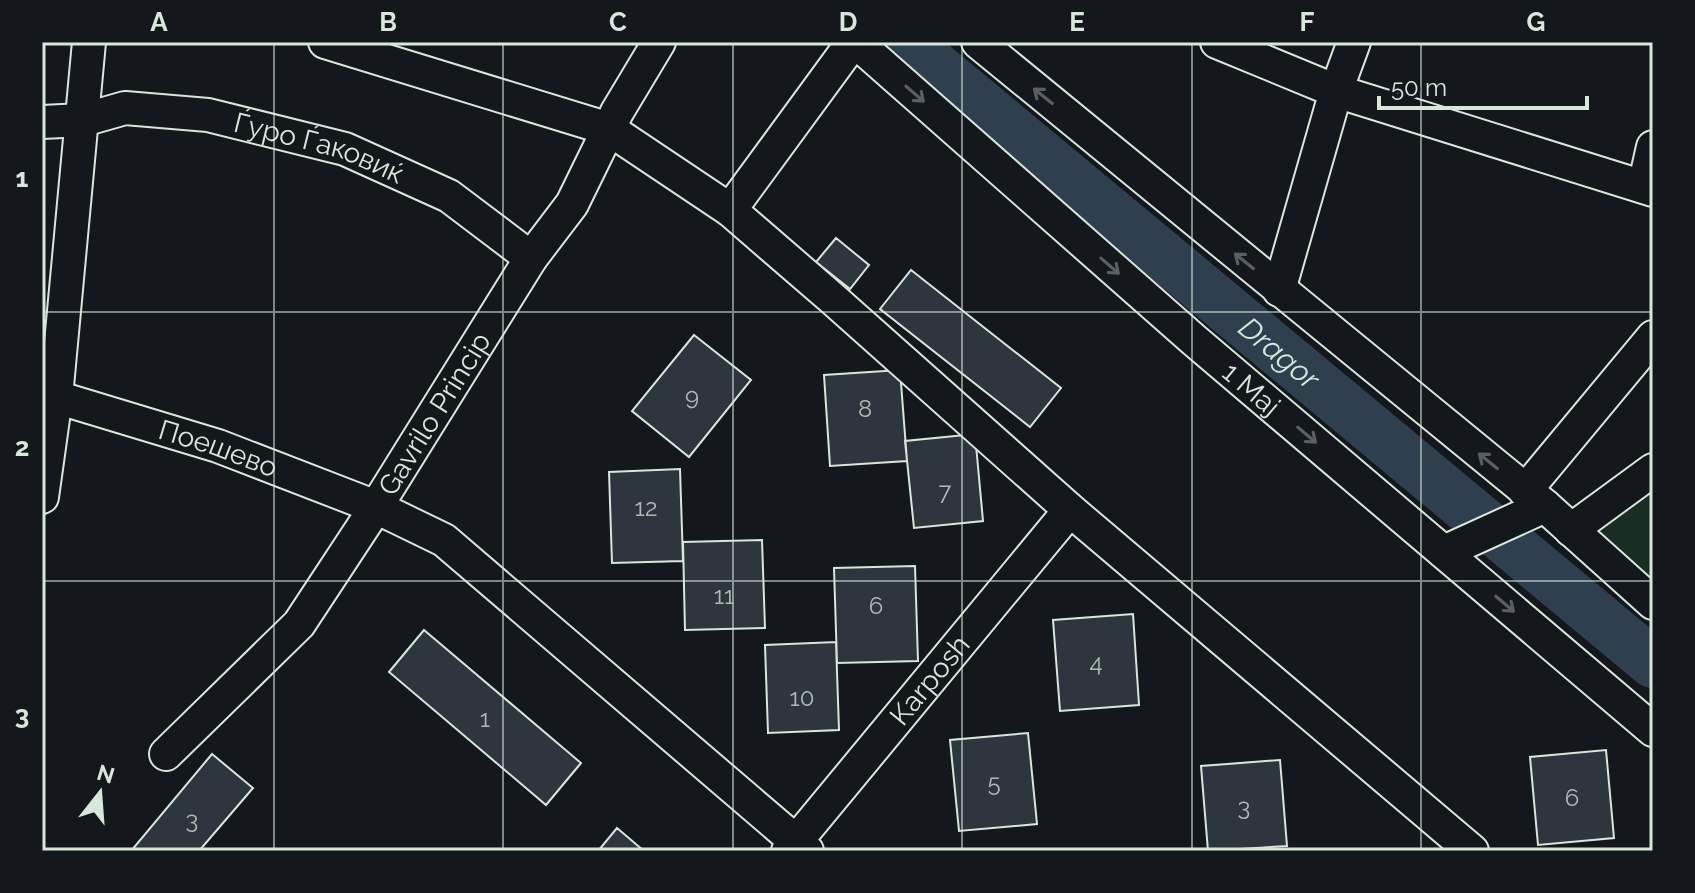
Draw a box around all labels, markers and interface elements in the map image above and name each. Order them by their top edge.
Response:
text: A [150,7,168,37]
text: B [379,7,397,37]
text: C [609,7,627,37]
text: D [839,7,857,37]
text: E [1069,7,1085,37]
text: F [1300,7,1315,37]
text: G [1527,7,1545,37]
scale bar [1379,60,1587,110]
text: 50 m [1391,73,1447,102]
one-way arrow [904,84,924,102]
one-way arrow [1033,87,1054,104]
street label: Ѓуро Ѓаковиќ [231,106,410,190]
text: 1 [16,163,29,193]
one-way arrow [1234,252,1255,269]
one-way arrow [1099,256,1119,274]
water label: Dragor [1232,309,1328,397]
street label: Gavrilo Princip [371,326,497,501]
street label: 1 Maj [1216,355,1287,422]
house number: 9 [685,382,699,411]
house number: 8 [858,394,872,423]
street label: Поешево [155,413,282,484]
one-way arrow [1296,426,1316,444]
text: 2 [15,432,29,462]
one-way arrow [1478,452,1499,470]
house number: 7 [939,477,952,506]
house number: 12 [635,493,657,522]
house number: 11 [714,581,734,610]
house number: 6 [869,591,883,620]
one-way arrow [1494,595,1514,613]
street label: Karposh [883,628,976,732]
house number: 4 [1089,648,1103,677]
house number: 10 [790,683,814,712]
text: 3 [15,700,29,730]
house number: 1 [480,704,490,733]
north arrow [60,753,140,833]
text: N [94,759,118,789]
house number: 5 [987,768,1001,797]
house number: 6 [1565,783,1579,812]
house number: 3 [1238,792,1250,821]
house number: 3 [186,805,198,834]

